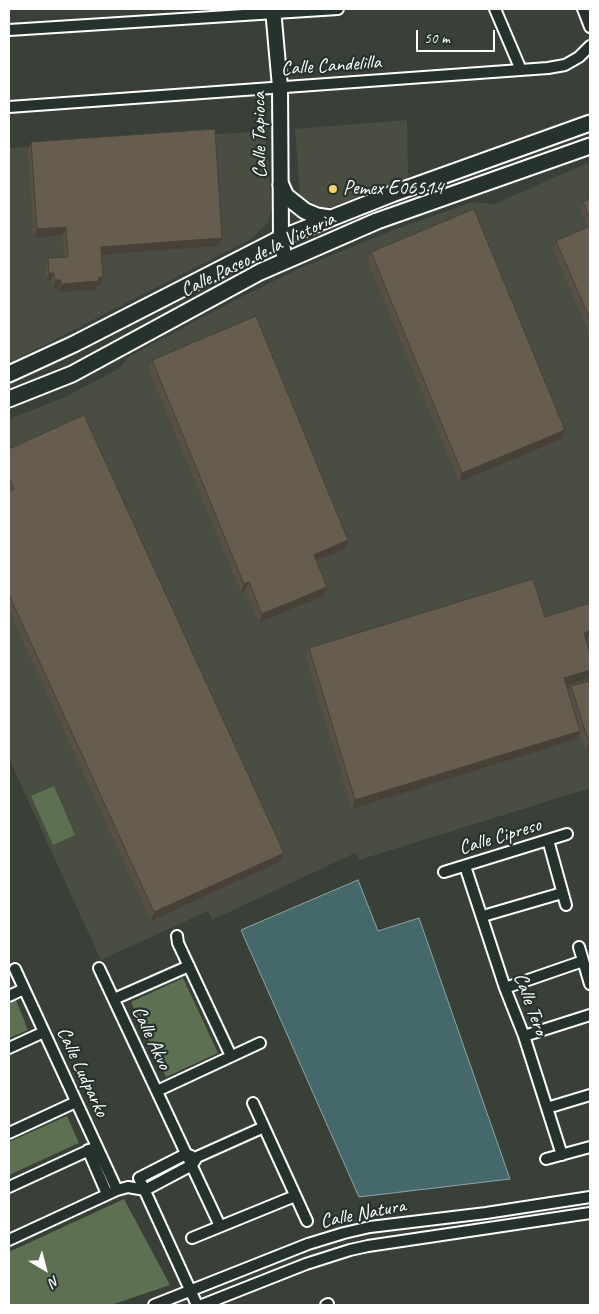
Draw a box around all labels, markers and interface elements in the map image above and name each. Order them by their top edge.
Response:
scale bar [419,20,498,52]
text: 50 m [424,29,450,48]
street label: Calle Candelilla [280,51,382,81]
street label: Calle Tapioca [247,92,273,178]
place label: Pemex E06514 [343,177,443,201]
marker: Pemex E06514 [327,183,339,195]
street label: Calle Paseo de la Victoria [177,207,339,303]
street label: Calle Cipreso [456,813,544,861]
street label: Calle Tero [508,970,552,1038]
street label: Calle Akvo [126,1002,176,1074]
street label: Calle Ludparko [51,1023,113,1121]
street label: Calle Natura [318,1194,408,1234]
north arrow [20,1244,70,1294]
text: N [46,1272,63,1291]

